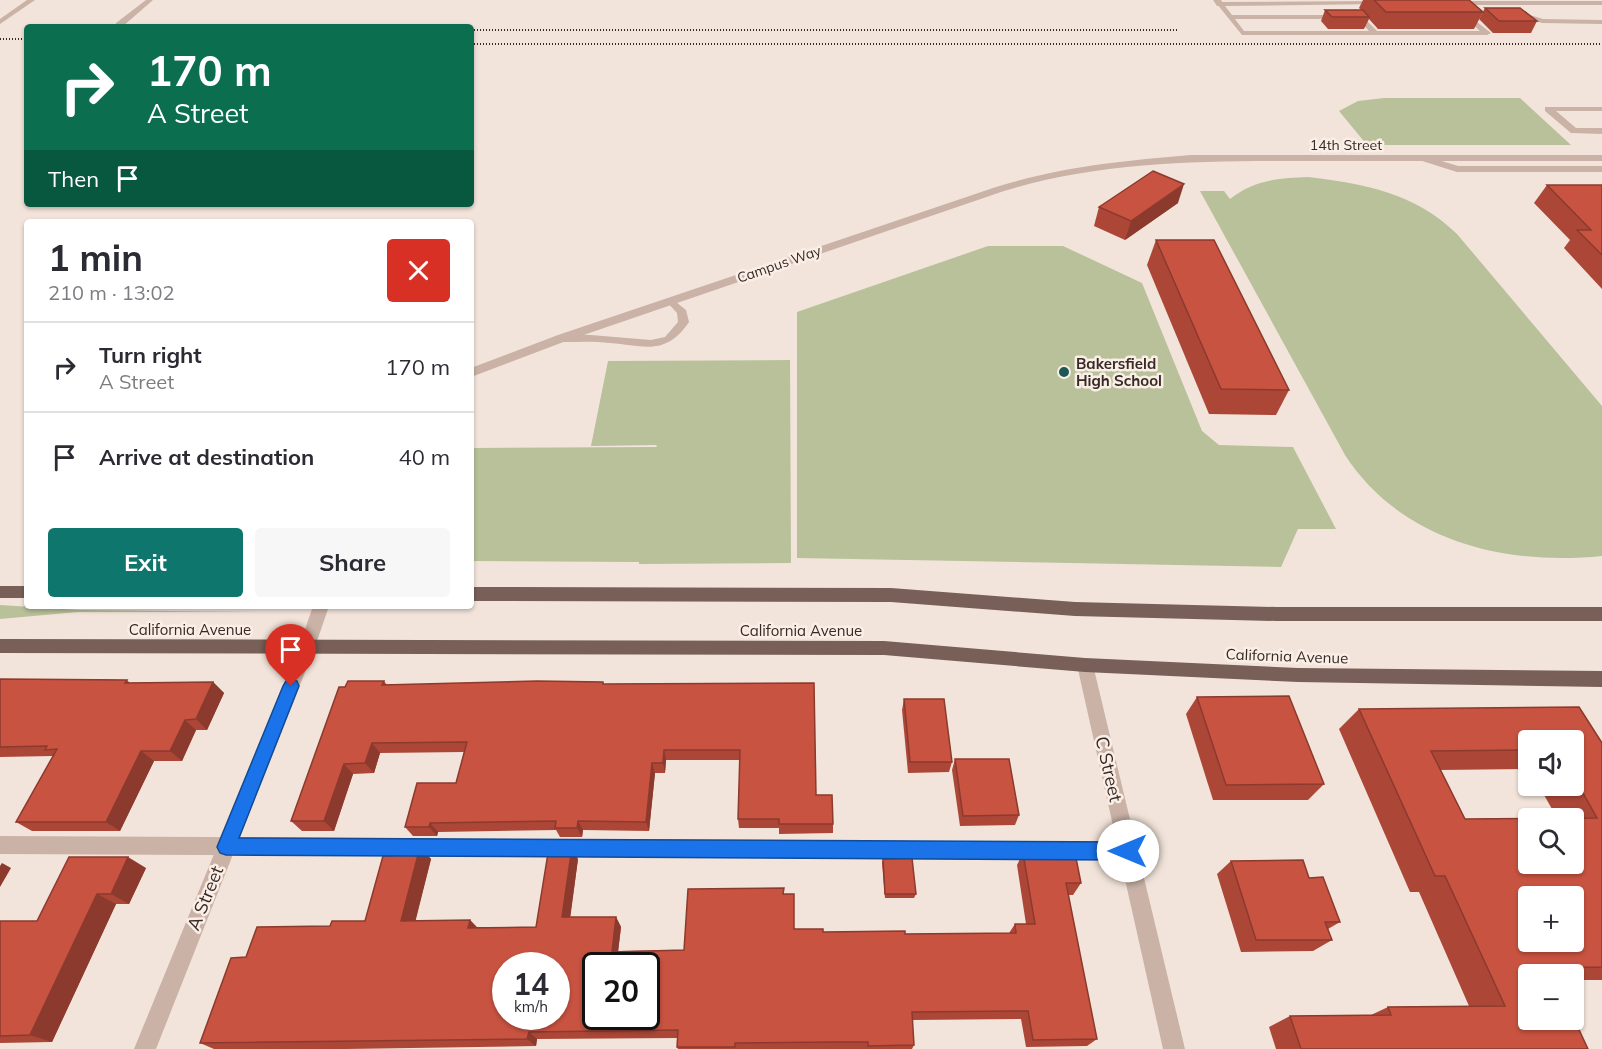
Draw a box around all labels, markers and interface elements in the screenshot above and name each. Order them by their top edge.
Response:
text: 170 m [147,44,272,97]
icon: right [48,48,126,126]
text: A Street [147,96,249,130]
street label: 14th Street [1310,136,1382,154]
icon: arrive [111,162,144,195]
text: Then [48,165,99,193]
text: 1 min [48,235,143,280]
button: close [387,239,450,302]
street label: Campus Way [735,241,824,287]
text: 210 m · 13:02 [48,280,174,305]
text: Turn right [99,341,202,369]
icon: right [48,351,81,384]
text: 170 m [385,353,450,381]
place label: Bakersfield High School [1076,354,1162,390]
marker: Bakersfield High School [1057,365,1071,379]
text: A Street [99,369,174,394]
icon: arrive [48,441,81,474]
text: Arrive at destination [99,443,314,471]
text: 40 m [399,443,450,471]
button: Exit [48,528,243,597]
button: Share [255,528,450,597]
street label: California Avenue [129,620,251,639]
street label: California Avenue [740,621,862,640]
pin [265,624,316,686]
icon: arrive [274,633,307,666]
street label: California Avenue [1225,644,1349,668]
map controls [1518,730,1584,1030]
button: sound [1518,730,1584,796]
street label: C Street [1090,734,1128,804]
button: search [1518,808,1584,874]
position arrow [1096,819,1160,883]
street label: A Street [182,862,228,934]
button: + [1518,886,1584,952]
speed limit sign: 20 [582,952,660,1030]
button: − [1518,964,1584,1030]
text: 14 [513,965,549,1003]
text: km/h [514,997,548,1016]

